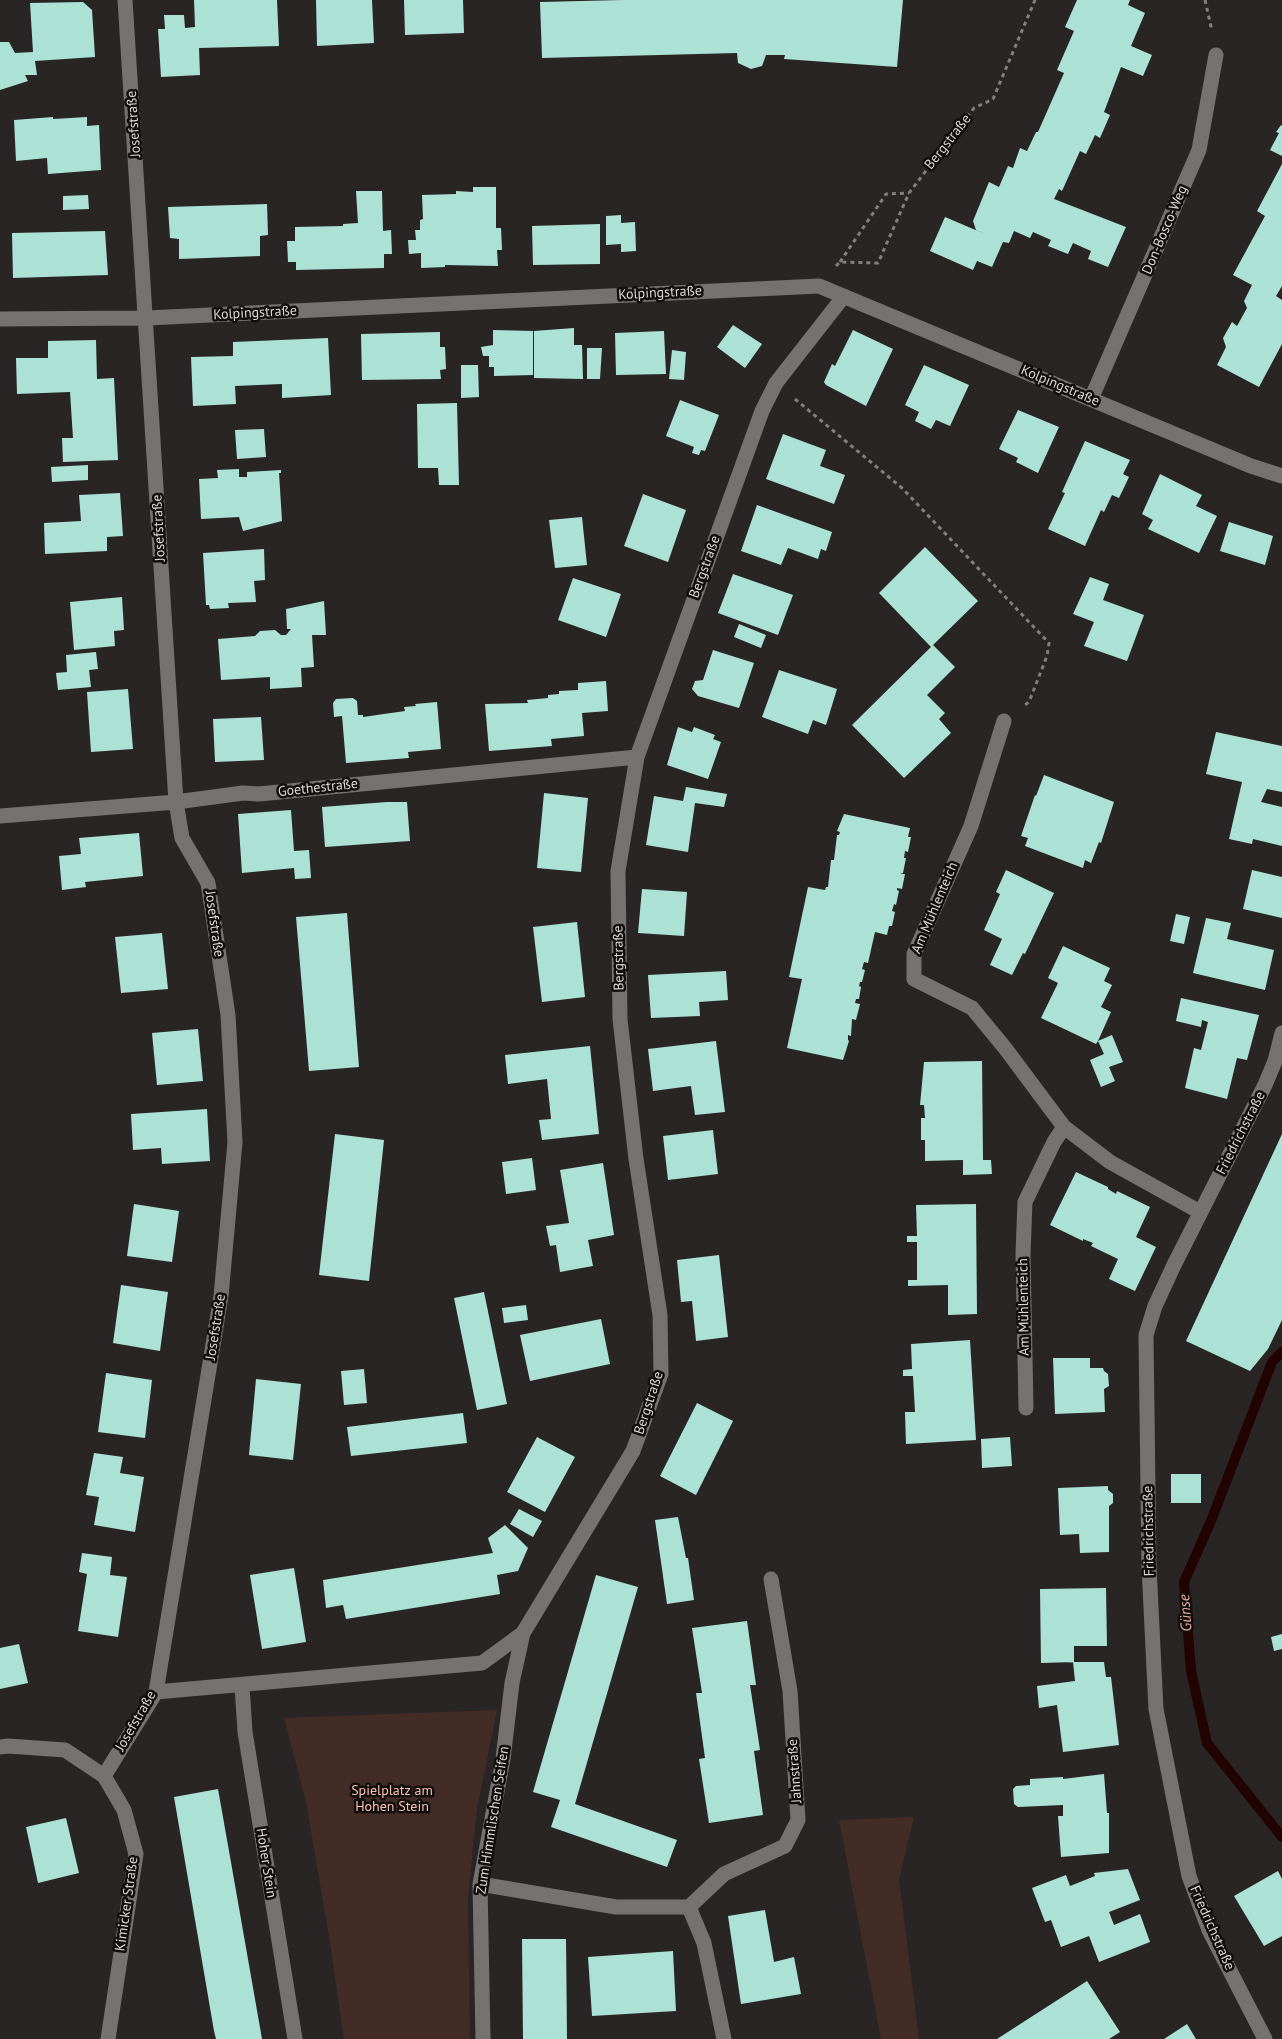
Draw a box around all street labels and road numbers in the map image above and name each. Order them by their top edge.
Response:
street label: Josefstraße [123,90,145,158]
street label: Bergstraße [921,111,975,173]
street label: Don-Bosco-Weg [1139,183,1191,277]
street label: Kolpingstraße [618,282,702,304]
street label: Kolpingstraße [213,302,297,324]
street label: Kolpingstraße [1018,362,1102,410]
street label: Josefstraße [149,494,169,562]
street label: Bergstraße [686,533,724,601]
street label: Goethestraße [277,775,359,801]
street label: Am Mühlenteich [908,860,962,956]
street label: Josefstraße [201,890,227,958]
street label: Bergstraße [610,925,628,991]
street label: Friedrichstraße [1213,1089,1269,1177]
street label: Am Mühlenteich [1015,1258,1033,1356]
street label: Josefstraße [202,1293,230,1361]
street label: Bergstraße [631,1369,667,1437]
street label: Friedrichstraße [1140,1486,1158,1576]
street label: Josefstraße [112,1688,160,1754]
street label: Jahnstraße [784,1738,806,1804]
street label: Zum Himmlischen Seifen [473,1745,513,1895]
street label: Hoher Stein [252,1827,280,1899]
street label: Kimicker Straße [112,1856,142,1952]
street label: Friedrichstraße [1186,1883,1238,1973]

